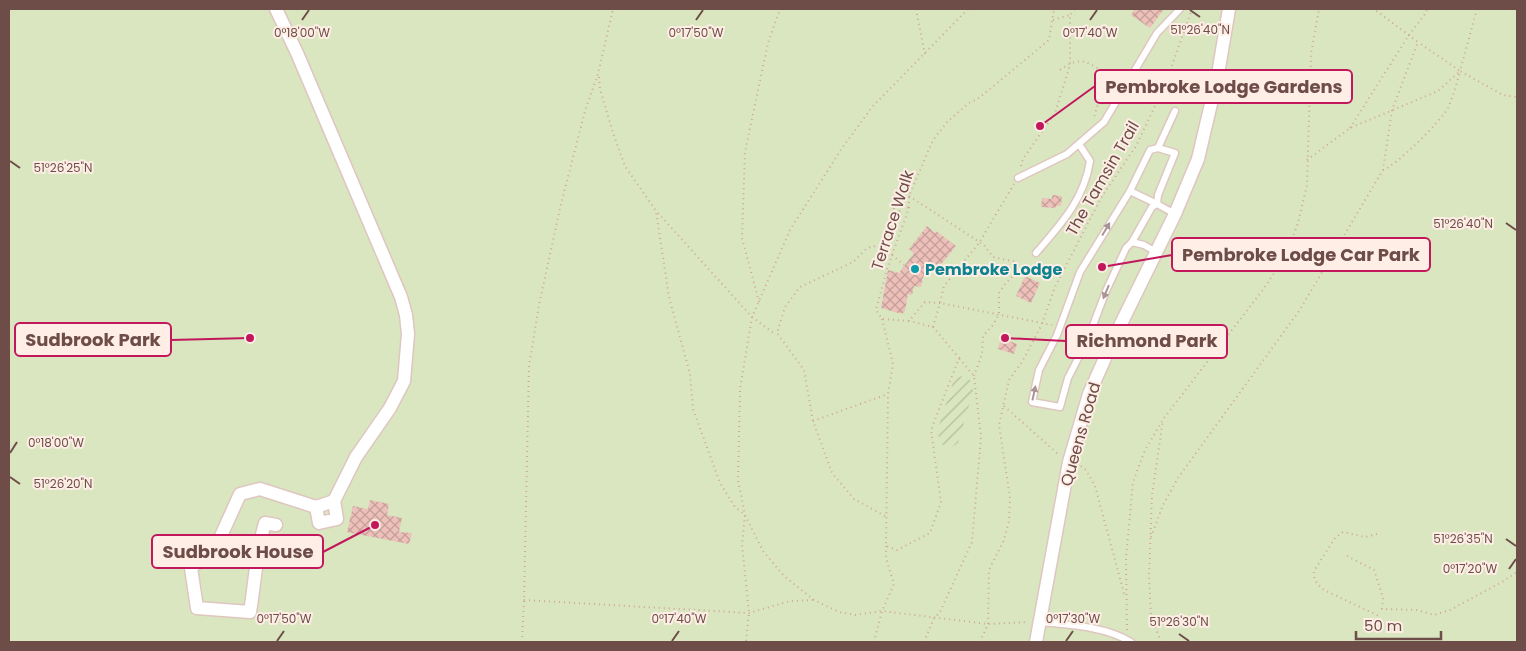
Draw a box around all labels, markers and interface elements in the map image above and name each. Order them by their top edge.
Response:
text: 51°26'40"N [1170,21,1230,38]
text: 0°18'00"W [274,24,330,41]
text: 0°17'50"W [668,24,724,41]
text: 0°17'40"W [1062,24,1118,41]
callout: Pembroke Lodge Gardens [1095,70,1352,103]
text: Pembroke Lodge Gardens [1105,74,1343,99]
street label: The Tamsin Trail [1060,117,1145,240]
text: 51°26'25"N [33,159,93,176]
street label: Terrace Walk [865,167,920,273]
text: 51°26'40"N [1433,215,1493,232]
one-way arrow [1102,223,1111,236]
callout: Pembroke Lodge Car Park [1172,238,1430,271]
text: Pembroke Lodge Car Park [1182,242,1421,267]
place label: Pembroke Lodge [925,258,1062,281]
marker: Pembroke Lodge [909,263,921,275]
one-way arrow [1101,285,1109,299]
callout: Sudbrook Park [15,323,171,356]
callout: Richmond Park [1066,325,1227,358]
text: Sudbrook Park [25,327,162,352]
text: Richmond Park [1076,328,1218,353]
street label: Queens Road [1055,379,1106,489]
one-way arrow [1030,385,1038,400]
text: 0°18'00"W [28,434,84,451]
text: 51°26'20"N [33,475,93,492]
text: 51°26'35"N [1433,530,1493,547]
callout: Sudbrook House [152,535,323,568]
text: Sudbrook House [162,539,314,564]
text: 0°17'20"W [1443,560,1497,577]
scale bar [1356,608,1441,640]
text: 0°17'50"W [256,610,312,627]
text: 0°17'40"W [651,610,707,627]
text: 0°17'30"W [1046,610,1101,627]
text: 51°26'30"N [1149,613,1209,630]
text: 50 m [1364,615,1402,636]

